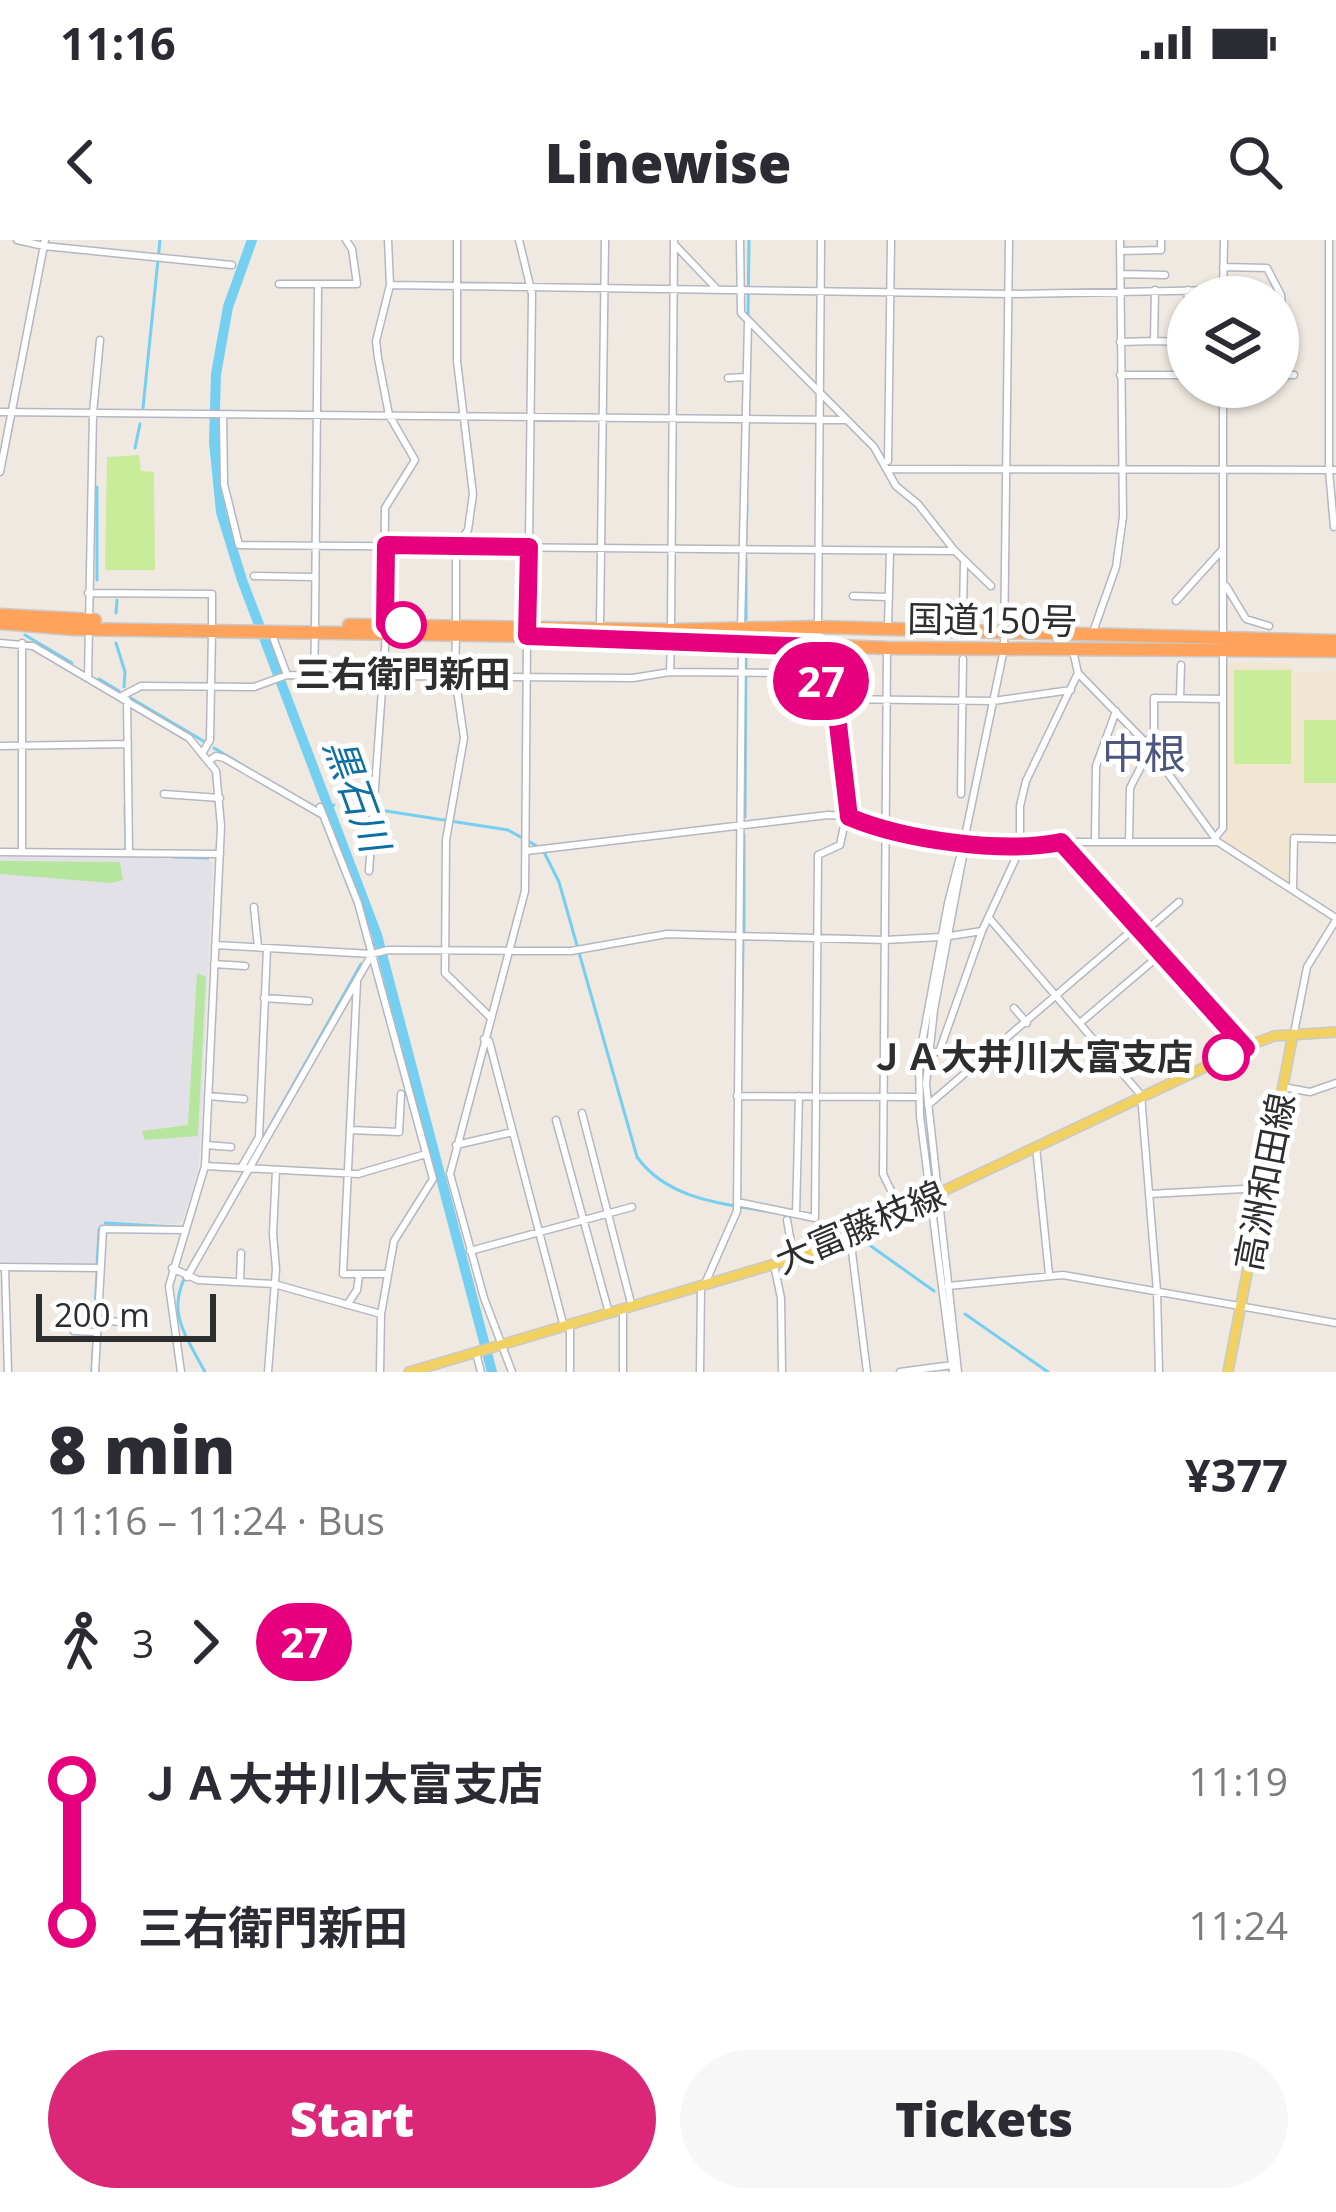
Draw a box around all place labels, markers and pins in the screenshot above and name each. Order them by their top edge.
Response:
marker: 三右衛門新田 [381,603,425,647]
place label: 三右衛門新田 [295,649,511,698]
place label: ＪＡ大井川大富支店 [869,1032,1193,1081]
marker: ＪＡ大井川大富支店 [1204,1035,1248,1079]

